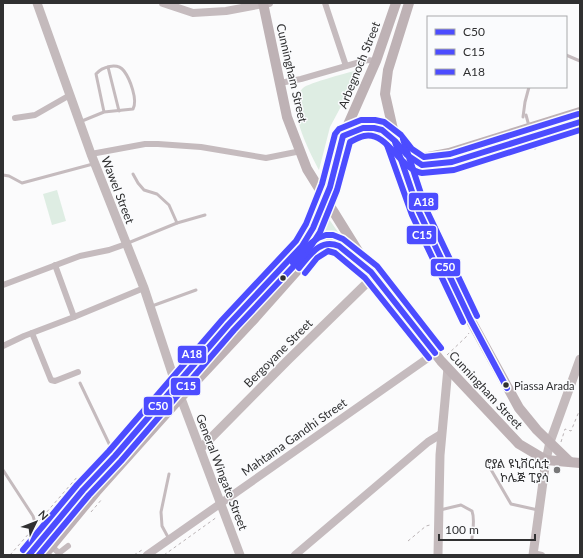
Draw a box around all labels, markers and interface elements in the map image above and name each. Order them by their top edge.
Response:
legend [427,16,567,88]
street label: Arbegnoch Street [335,19,384,111]
street label: Cunningham Street [273,22,311,125]
text: C50 [463,24,485,39]
text: C15 [463,44,485,59]
text: A18 [463,64,485,79]
street label: Wawel Street [98,154,138,226]
line badge: A18 [408,192,439,211]
text: A18 [413,195,434,208]
line badge: C15 [406,225,437,245]
text: C15 [412,228,432,241]
line badge: C50 [430,258,461,277]
text: C50 [435,260,456,273]
unlabelled marker [278,273,288,283]
street label: Bergoyane Street [241,315,316,390]
line badge: A18 [177,345,207,364]
text: A18 [181,347,202,360]
street label: Cunningham Street [446,348,526,433]
line badge: C15 [170,377,201,396]
text: C15 [176,379,196,392]
place label: Piassa Arada [514,379,575,392]
marker: Piassa Arada [501,380,511,390]
street label: Mahtama Gandhi Street [238,395,350,479]
line badge: C50 [143,396,173,416]
text: C50 [148,399,169,412]
street label: General Wingate Street [193,412,251,533]
place label: ሮያል ዩኒቨርሲቲ ኮሌጅ ፒያሳ [485,456,550,485]
marker: ሮያል ዩኒቨርሲቲ ኮሌጅ ፒያሳ [552,465,562,475]
north arrow [16,502,56,542]
text: N [36,507,51,522]
scale bar [439,516,535,542]
text: 100 m [445,522,479,537]

